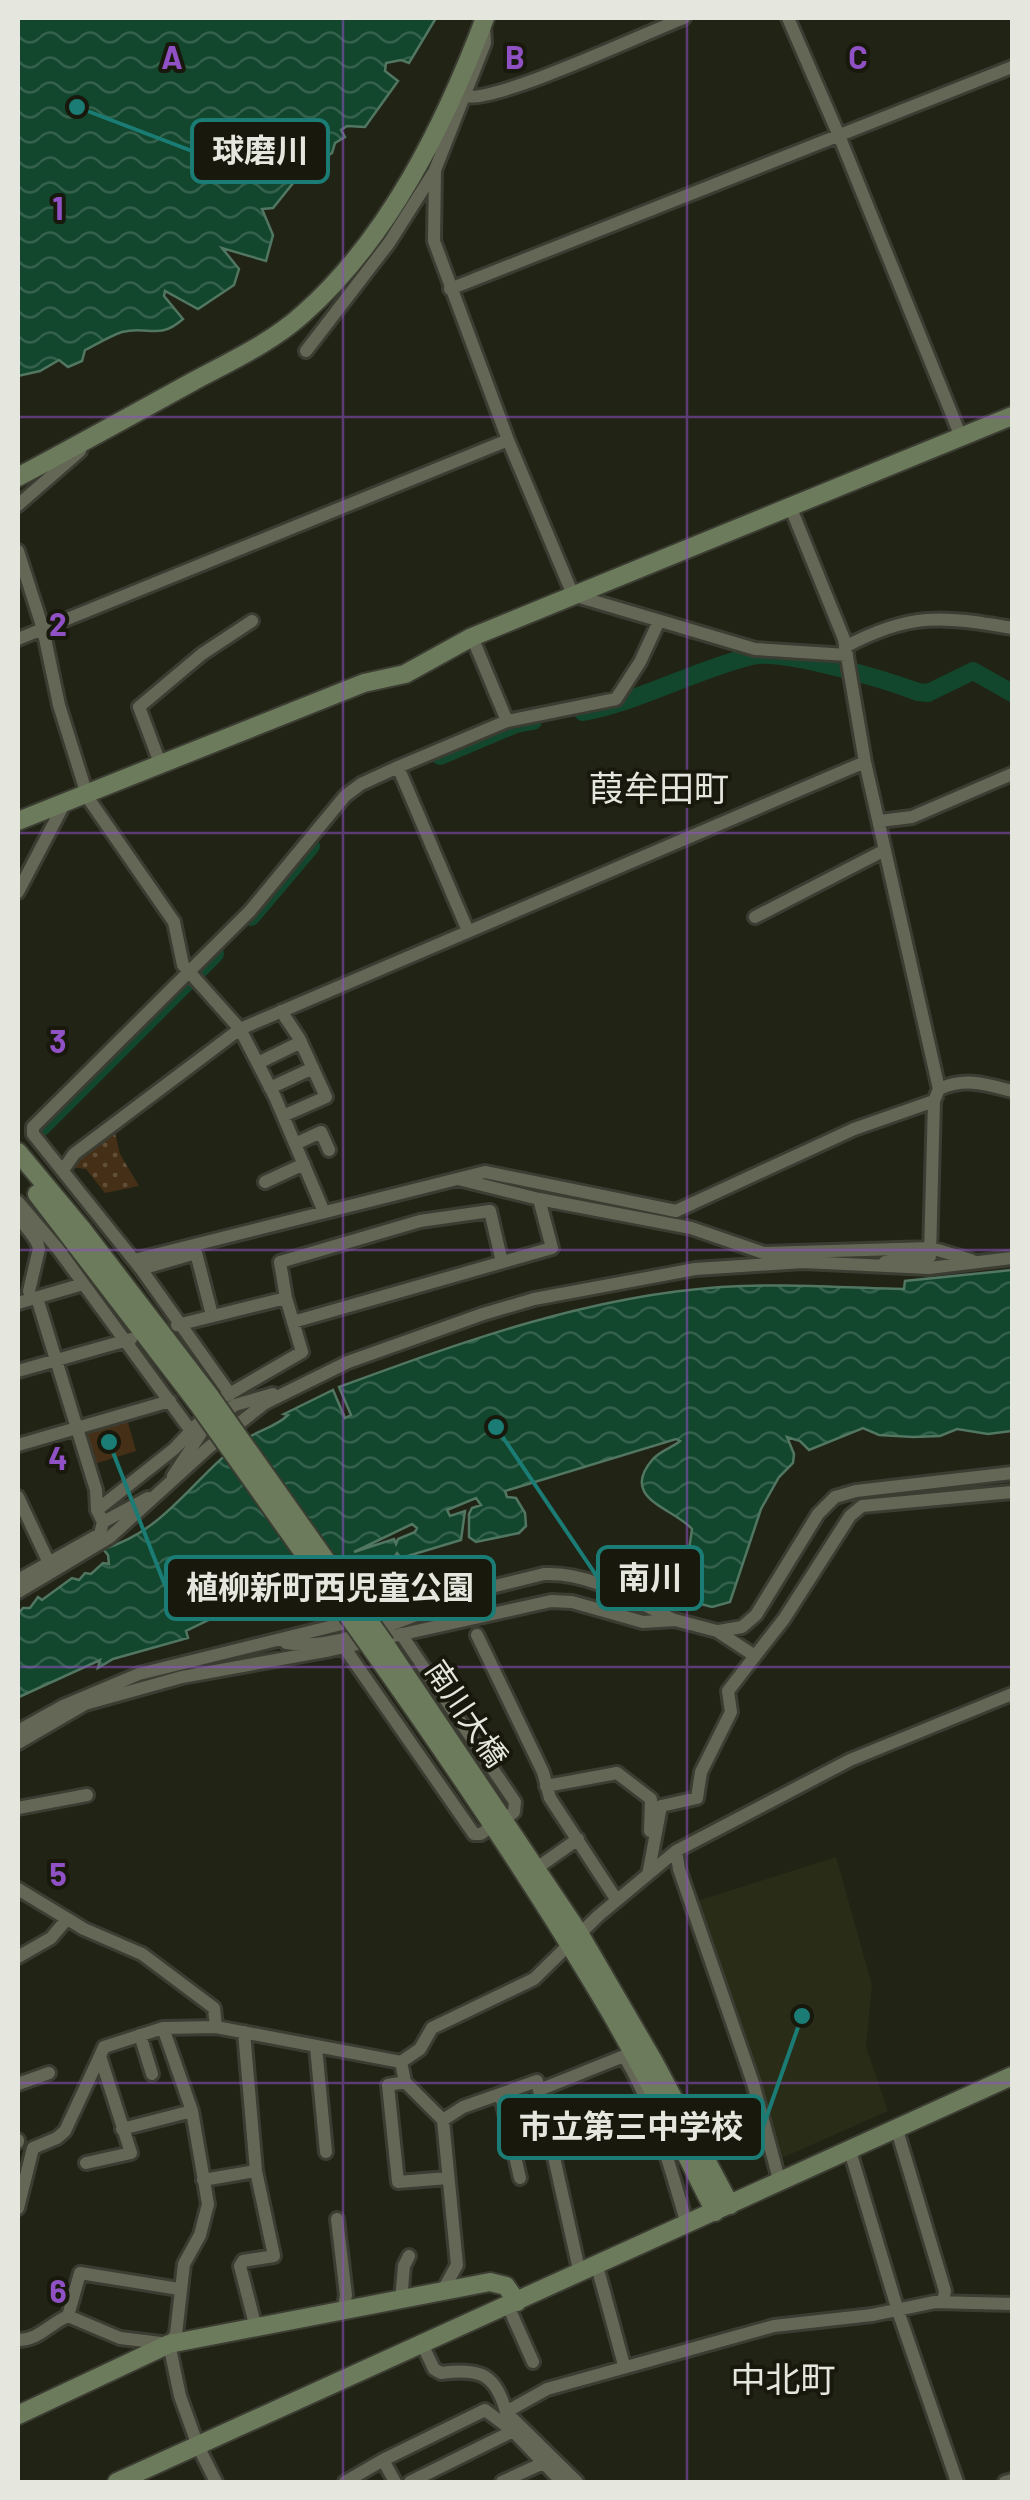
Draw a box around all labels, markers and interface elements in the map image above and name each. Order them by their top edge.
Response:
text: A [161,37,183,75]
text: B [505,37,525,75]
text: C [848,37,868,75]
callout: 球磨川 [192,120,328,182]
text: 球磨川 [212,130,308,168]
text: 1 [52,188,64,226]
text: 2 [49,604,67,642]
district label: 葭牟田町 [589,766,729,808]
text: 3 [49,1021,67,1059]
text: 4 [48,1438,68,1476]
callout: 南川 [598,1547,702,1609]
callout: 植柳新町西児童公園 [166,1557,494,1619]
text: 南川 [618,1557,682,1595]
text: 植柳新町西児童公園 [186,1567,474,1605]
street label: 南川大橋 [419,1653,516,1773]
text: 5 [49,1854,67,1892]
callout: 市立第三中学校 [499,2096,763,2158]
text: 市立第三中学校 [519,2106,743,2144]
text: 6 [49,2271,67,2309]
district label: 中北町 [730,2357,836,2399]

